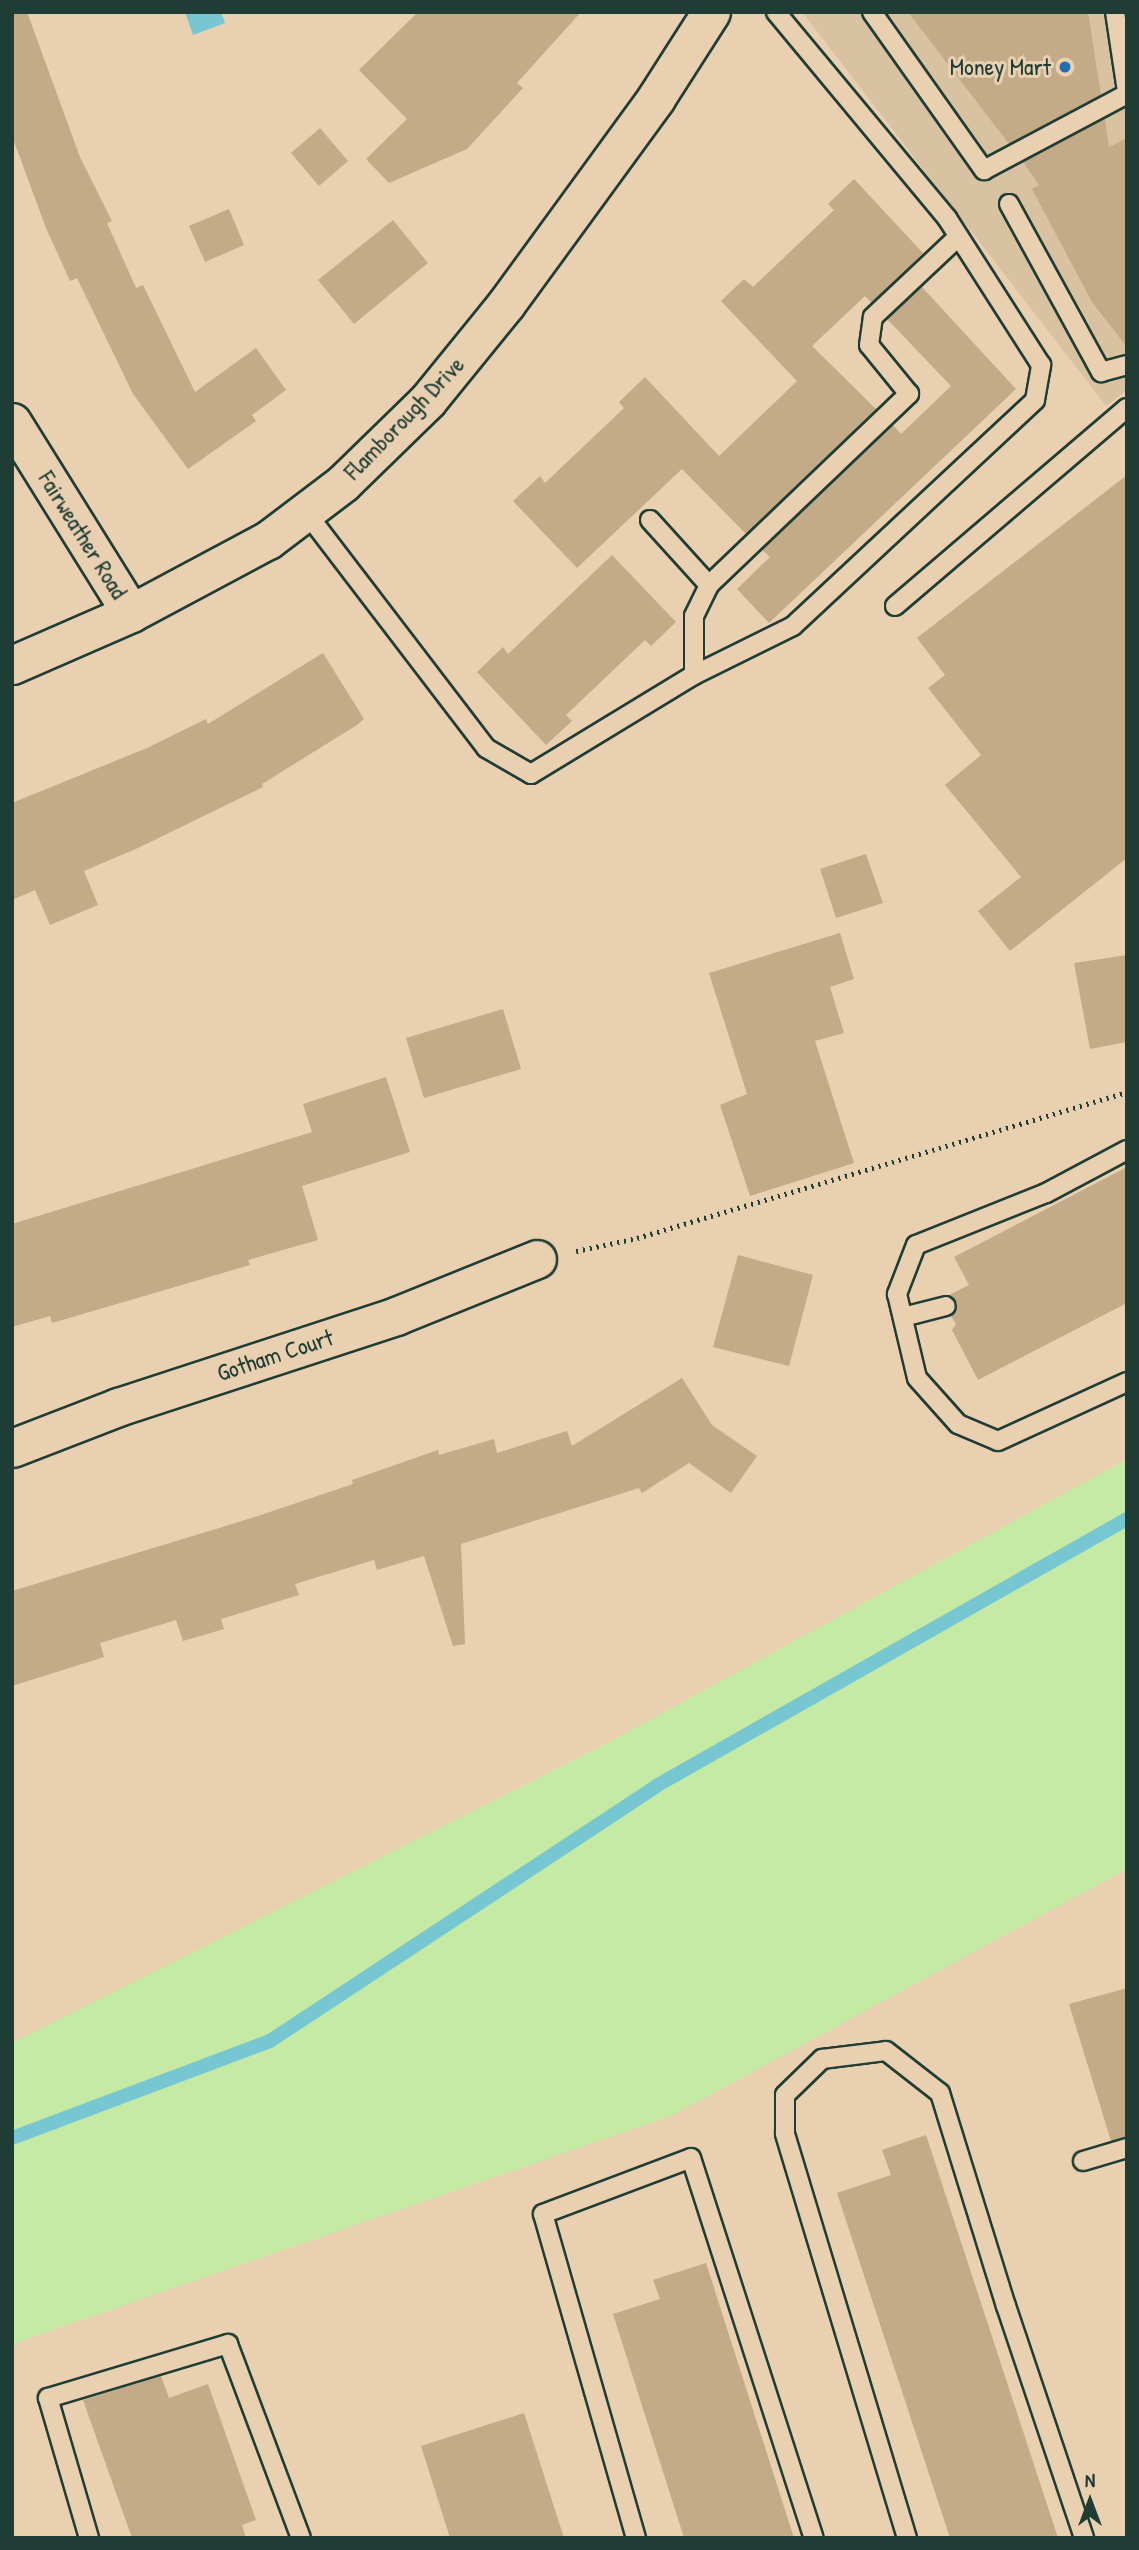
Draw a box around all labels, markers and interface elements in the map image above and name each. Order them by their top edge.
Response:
place label: Money Mart [950,53,1051,81]
marker: Money Mart [1057,59,1073,75]
street label: Flamborough Drive [338,350,470,486]
street label: Fairweather Road [32,466,134,604]
street label: Gotham Court [213,1323,337,1387]
north arrow [1055,2466,1125,2536]
text: N [1085,2467,1095,2493]

